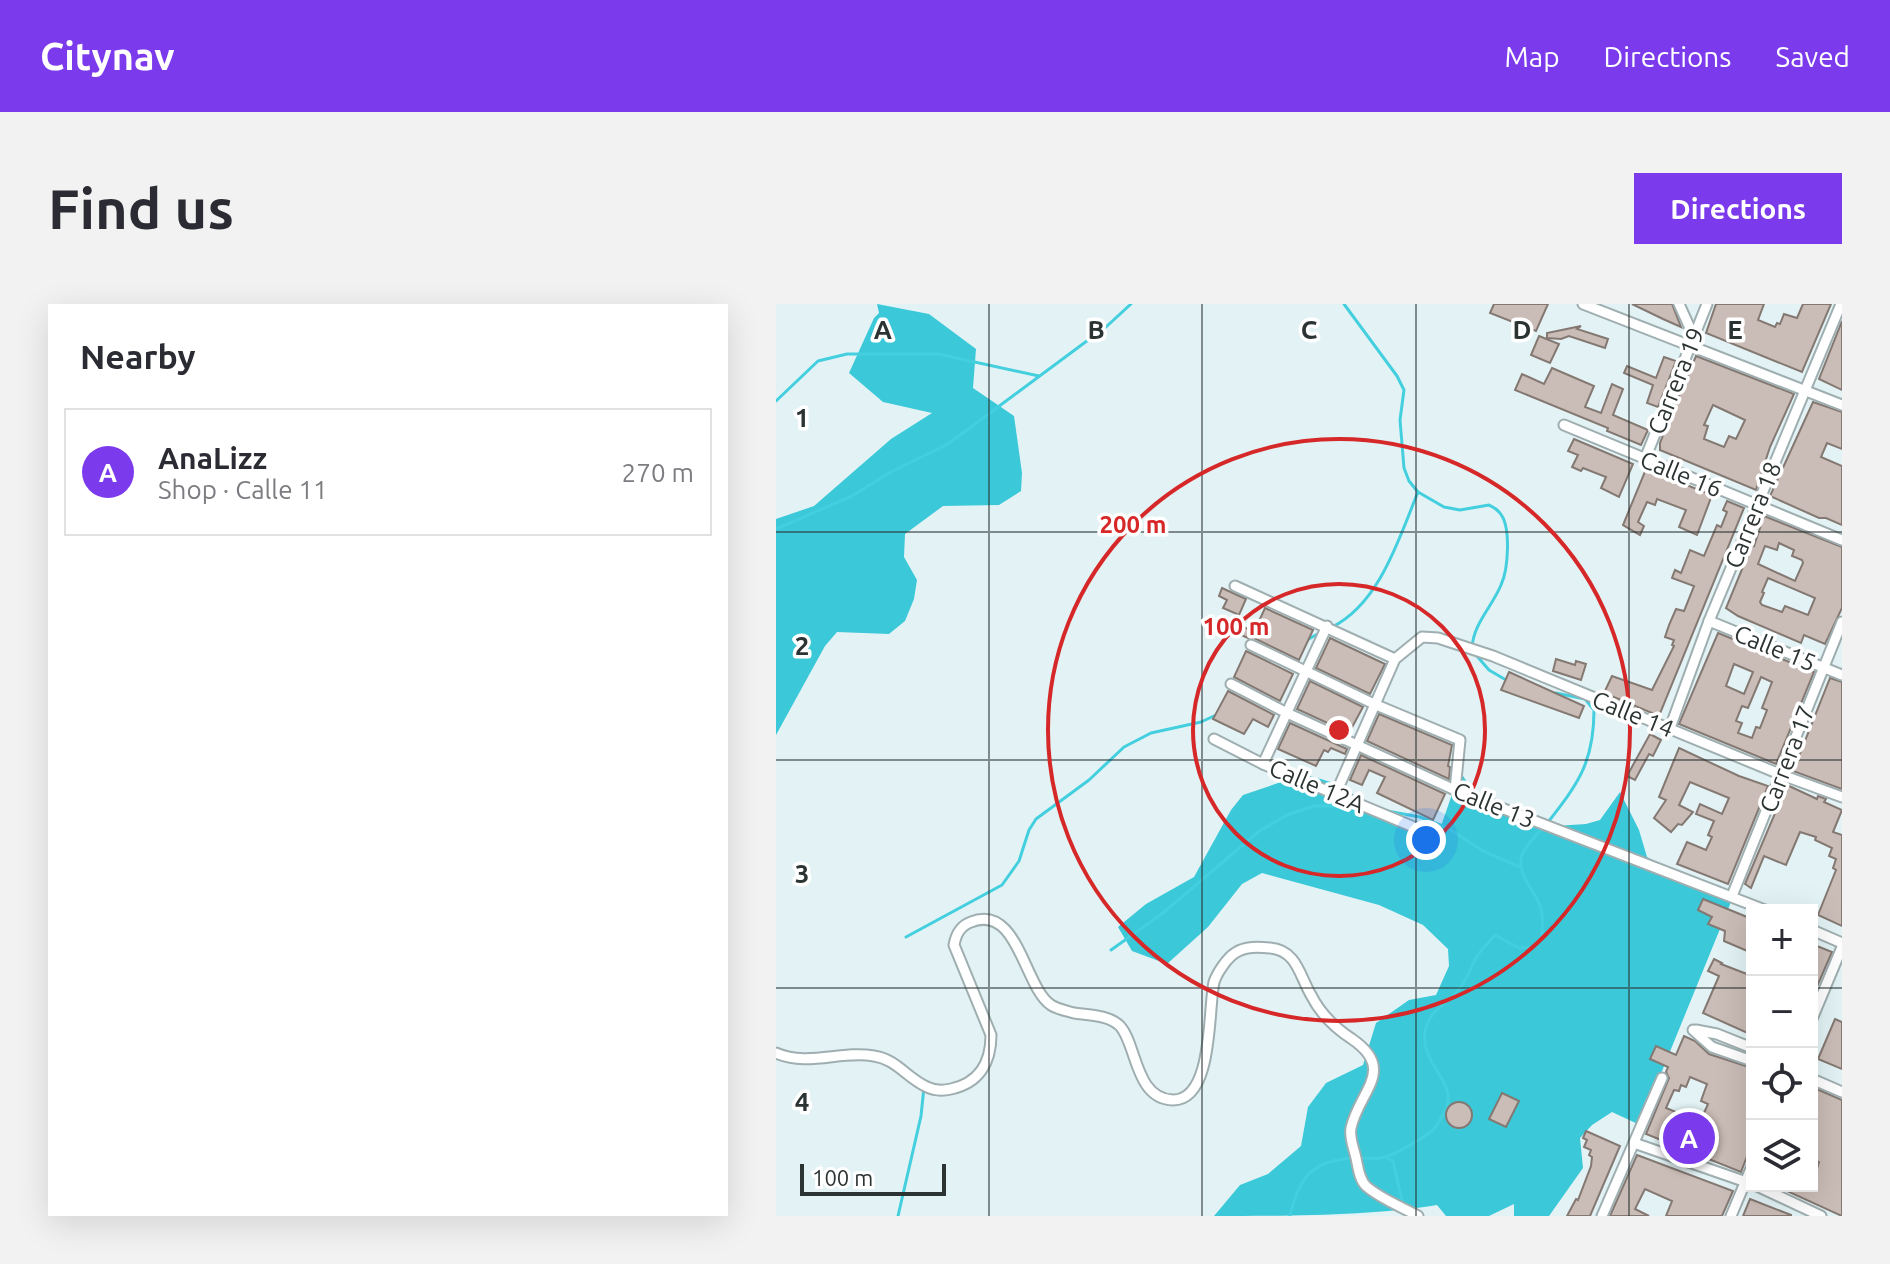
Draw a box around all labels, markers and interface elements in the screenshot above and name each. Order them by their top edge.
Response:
text: Citynav [40,35,175,77]
text: Map [1504,41,1560,72]
text: Directions [1604,41,1731,72]
text: Saved [1775,41,1850,72]
button: Directions [1634,173,1842,244]
text: Find us [48,177,234,240]
text: A [874,315,893,344]
text: B [1087,315,1105,344]
text: C [1301,315,1318,344]
text: D [1513,315,1531,344]
text: E [1727,315,1743,344]
street label: Carrera 19 [1642,324,1710,438]
text: Nearby [80,337,195,375]
text: 1 [795,403,809,432]
text: AnaLizz [158,441,267,475]
street label: Calle 16 [1636,445,1726,503]
text: A [99,458,117,487]
text: 270 m [622,458,694,487]
street label: Carrera 18 [1719,458,1787,572]
text: Shop · Calle 11 [158,475,328,504]
text: 200 m [1100,511,1166,538]
text: 100 m [1203,613,1269,640]
street label: Calle 15 [1730,619,1820,677]
text: 2 [795,631,809,660]
street label: Calle 14 [1588,685,1678,743]
street label: Carrera 17 [1754,702,1820,816]
centre of rings [1325,716,1353,744]
street label: Calle 12A [1265,754,1369,818]
street label: Calle 13 [1449,776,1539,834]
your location [1406,820,1446,860]
text: 3 [795,859,809,888]
map controls [1746,904,1818,1192]
button: + [1746,904,1818,976]
button: − [1746,976,1818,1048]
button: locate [1746,1048,1818,1120]
text: 4 [795,1087,809,1116]
pin: A [1663,1108,1715,1168]
button: layers [1746,1120,1818,1192]
scale bar [800,1160,946,1196]
text: 100 m [812,1165,873,1190]

